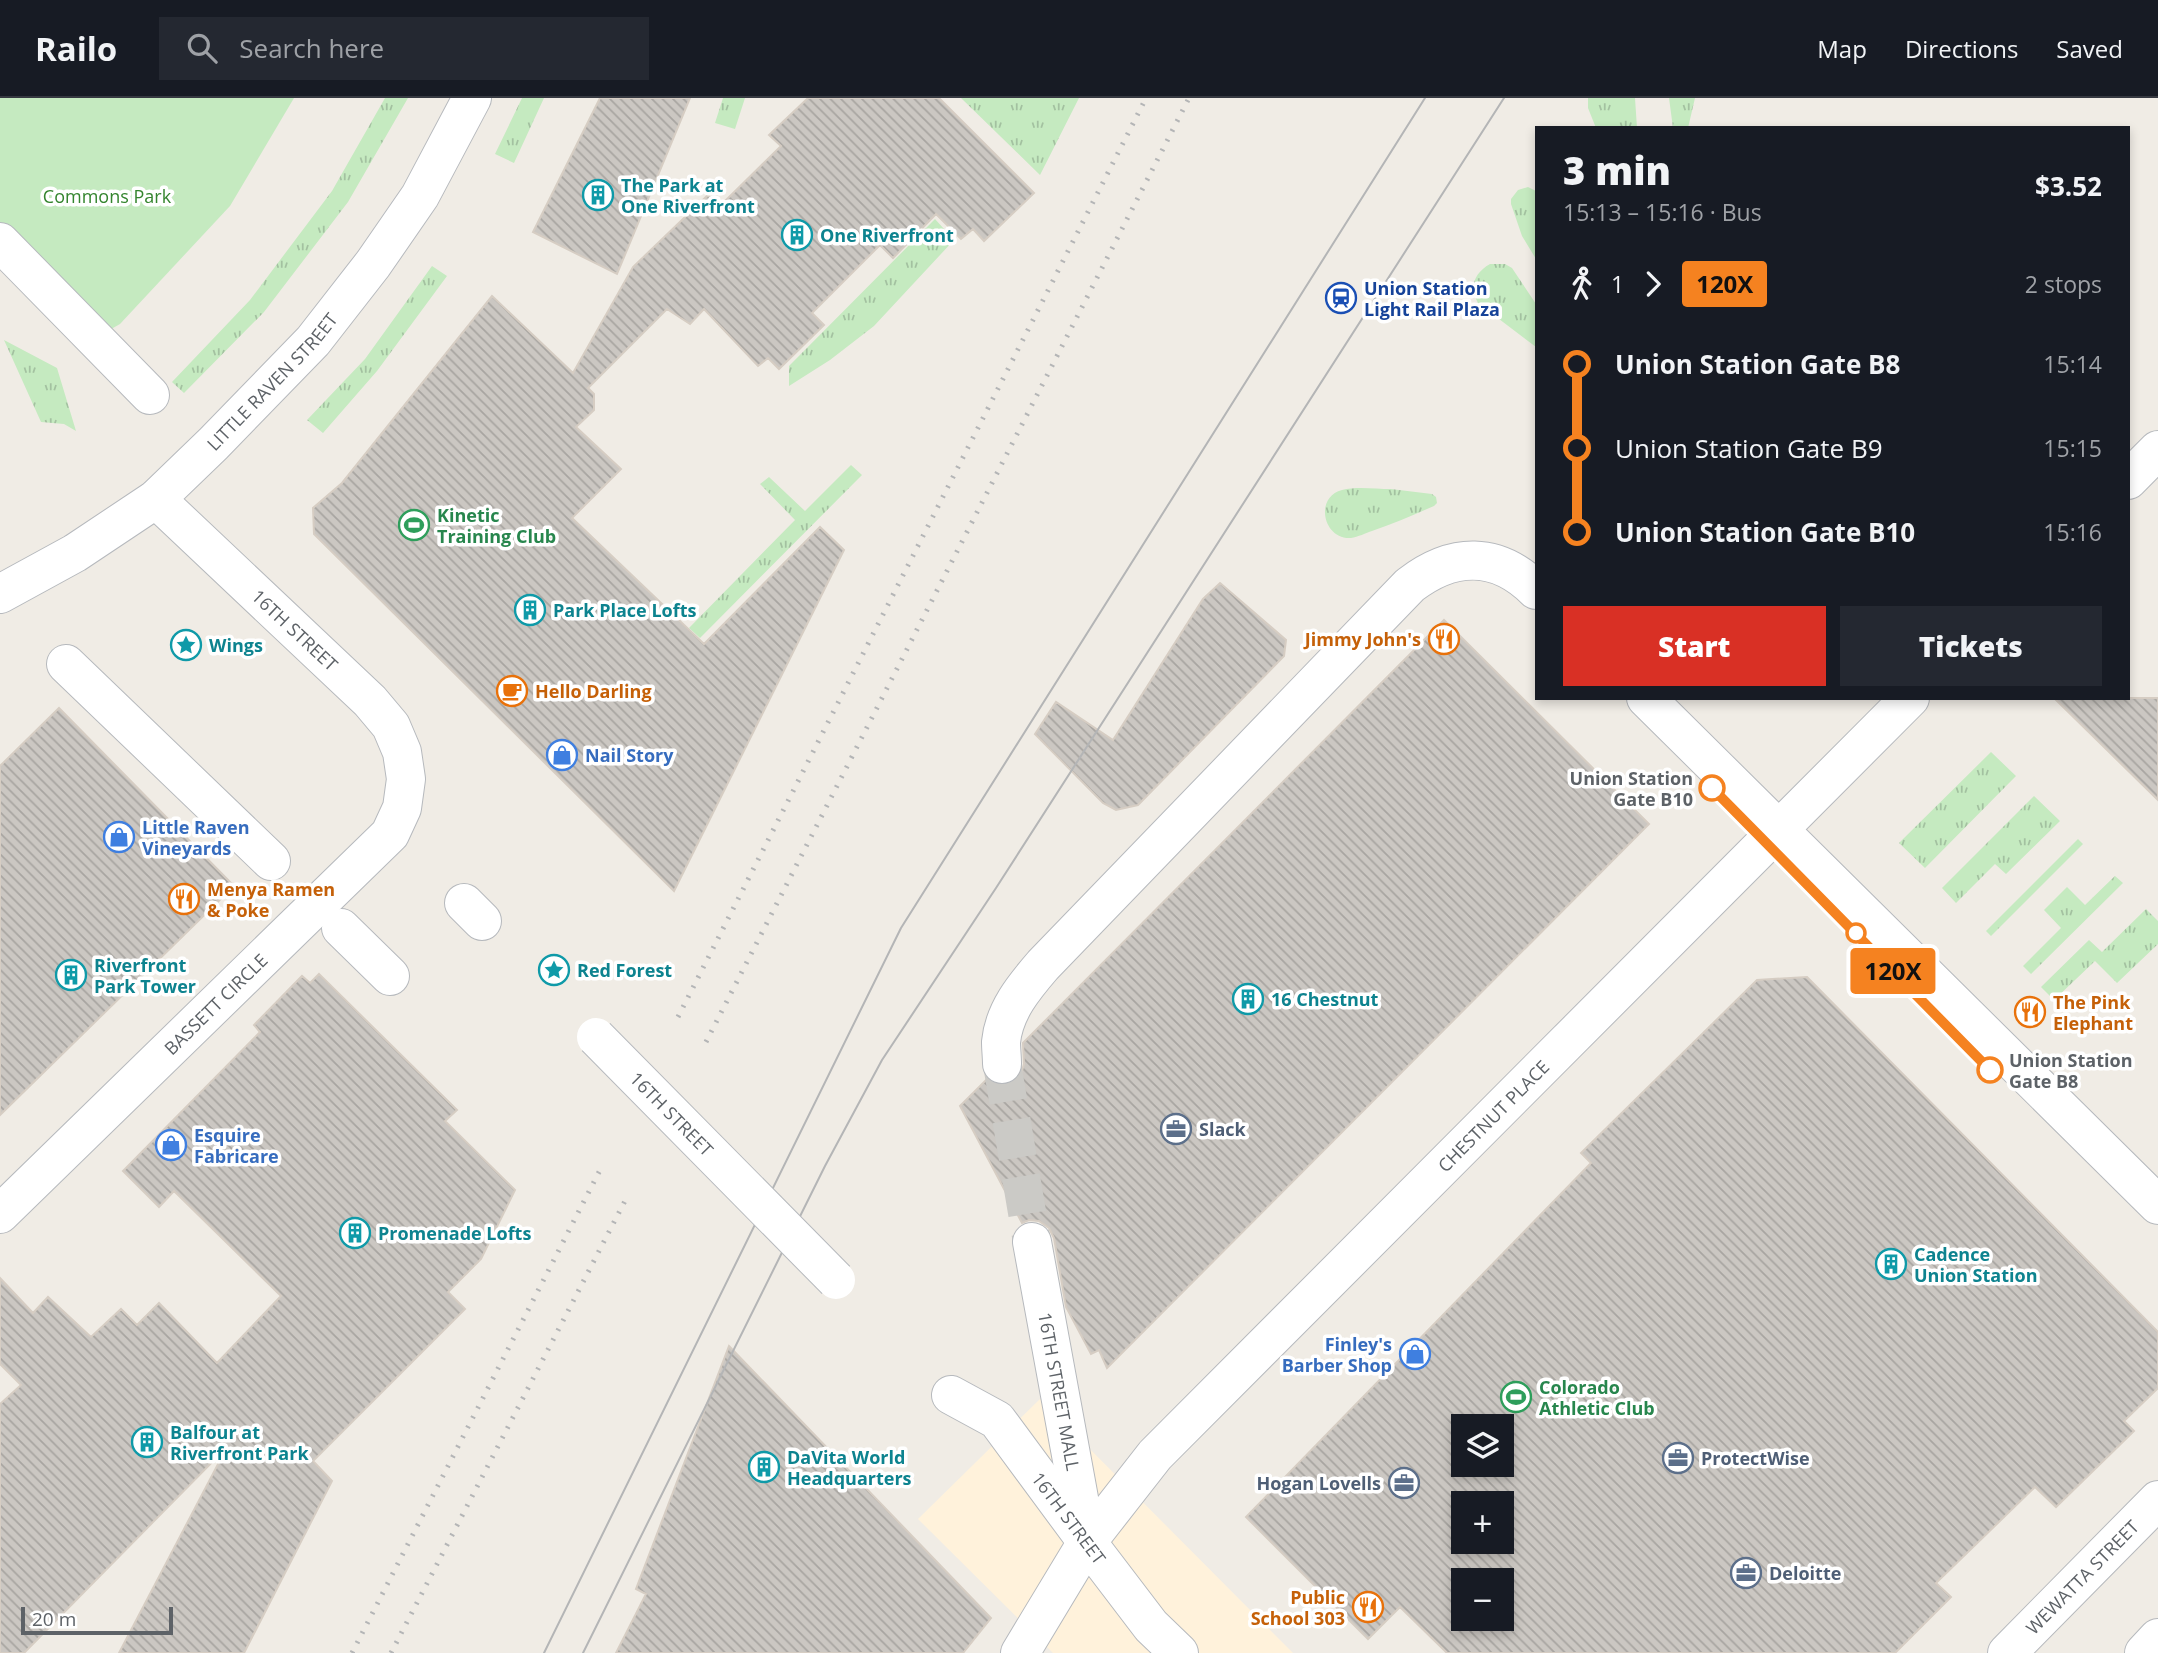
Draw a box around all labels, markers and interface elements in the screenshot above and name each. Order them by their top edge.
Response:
search box [159,17,649,80]
text: Railo [35,26,117,71]
icon: search [183,29,221,67]
text: Search here [239,30,384,66]
text: Map [1817,32,1867,65]
text: Directions [1905,32,2018,65]
text: Saved [2056,32,2123,65]
text: 3 min [1563,144,1671,196]
text: $3.52 [2035,168,2102,204]
place label: The Park at One Riverfront [621,173,755,218]
building icon: The Park at One Riverfront [581,178,615,212]
park label: Commons Park [43,184,172,208]
text: 15:13 – 15:16 · Bus [1563,196,1762,228]
building icon: One Riverfront [780,218,814,252]
place label: One Riverfront [820,223,954,247]
icon: walk [1563,265,1601,303]
icon: forward [1634,265,1672,303]
text: 120X [1696,267,1753,300]
text: 1 [1611,268,1624,300]
text: 2 stops [2025,268,2102,300]
place label: Union Station Light Rail Plaza [1364,276,1500,321]
station icon: Union Station Light Rail Plaza [1324,281,1358,315]
street label: LITTLE RAVEN STREET [201,308,343,456]
text: Union Station Gate B8 [1615,346,1900,382]
text: 15:14 [2043,348,2102,380]
text: Union Station Gate B9 [1615,430,1883,466]
text: 15:15 [2043,432,2102,464]
place label: Kinetic Training Club [437,503,556,548]
sports icon: Kinetic Training Club [397,508,431,542]
text: Union Station Gate B10 [1615,514,1915,550]
text: 15:16 [2043,516,2102,548]
street label: 16TH STREET [247,584,343,676]
building icon: Park Place Lofts [513,593,547,627]
place label: Park Place Lofts [553,598,697,622]
button: Start [1563,606,1826,686]
button: Tickets [1840,606,2102,686]
restaurant icon: Jimmy John's [1427,622,1461,656]
place label: Jimmy John's [1303,627,1421,651]
place icon: Wings [169,628,203,662]
place label: Wings [209,633,263,657]
cafe icon: Hello Darling [495,674,529,708]
place label: Hello Darling [535,679,652,703]
shop icon: Nail Story [545,738,579,772]
place label: Nail Story [585,743,674,767]
place label: Union Station Gate B10 [1570,766,1693,811]
marker: Union Station Gate B10 [1699,775,1725,801]
place label: Little Raven Vineyards [142,815,250,860]
shop icon: Little Raven Vineyards [102,820,136,854]
place label: Menya Ramen & Poke [207,877,335,922]
restaurant icon: Menya Ramen & Poke [167,882,201,916]
unlabelled marker [1846,923,1866,943]
street label: BASSETT CIRCLE [159,948,273,1060]
line badge: 120X [1844,948,1942,994]
place label: Riverfront Park Tower [94,953,196,998]
place icon: Red Forest [537,953,571,987]
text: 120X [1864,954,1922,987]
building icon: Riverfront Park Tower [54,958,88,992]
place label: Red Forest [577,958,672,982]
building icon: 16 Chestnut [1231,982,1265,1016]
place label: 16 Chestnut [1271,987,1379,1011]
place label: The Pink Elephant [2053,990,2133,1035]
restaurant icon: The Pink Elephant [2013,995,2047,1029]
place label: Union Station Gate B8 [2009,1048,2132,1093]
street label: CHESTNUT PLACE [1432,1055,1554,1177]
marker: Union Station Gate B8 [1977,1057,2003,1083]
street label: 16TH STREET [625,1067,719,1161]
office icon: Slack [1159,1112,1193,1146]
place label: Slack [1199,1117,1247,1141]
place label: Esquire Fabricare [194,1123,279,1168]
shop icon: Esquire Fabricare [154,1128,188,1162]
building icon: Promenade Lofts [338,1216,372,1250]
place label: Promenade Lofts [378,1221,531,1245]
place label: Cadence Union Station [1914,1242,2037,1287]
building icon: Cadence Union Station [1874,1247,1908,1281]
street label: 16TH STREET MALL [1033,1310,1086,1473]
place label: Finley's Barber Shop [1282,1332,1392,1377]
shop icon: Finley's Barber Shop [1398,1337,1432,1371]
place label: Colorado Athletic Club [1539,1375,1655,1420]
sports icon: Colorado Athletic Club [1499,1380,1533,1414]
map controls [1451,1414,1514,1631]
button: layers [1451,1414,1514,1477]
place label: Balfour at Riverfront Park [170,1420,309,1465]
building icon: Balfour at Riverfront Park [130,1425,164,1459]
office icon: ProtectWise [1661,1441,1695,1475]
place label: DaVita World Headquarters [787,1445,912,1490]
place label: ProtectWise [1701,1446,1810,1470]
building icon: DaVita World Headquarters [747,1450,781,1484]
office icon: Hogan Lovells [1387,1466,1421,1500]
street label: 16TH STREET [1027,1467,1112,1569]
place label: Hogan Lovells [1256,1471,1381,1495]
button: + [1451,1491,1514,1554]
street label: WEWATTA STREET [2020,1514,2144,1639]
office icon: Deloitte [1729,1556,1763,1590]
place label: Deloitte [1769,1561,1841,1585]
button: − [1451,1568,1514,1631]
place label: Public School 303 [1251,1585,1345,1630]
restaurant icon: Public School 303 [1351,1590,1385,1624]
scale bar [21,1604,173,1636]
text: 20 m [32,1606,76,1632]

